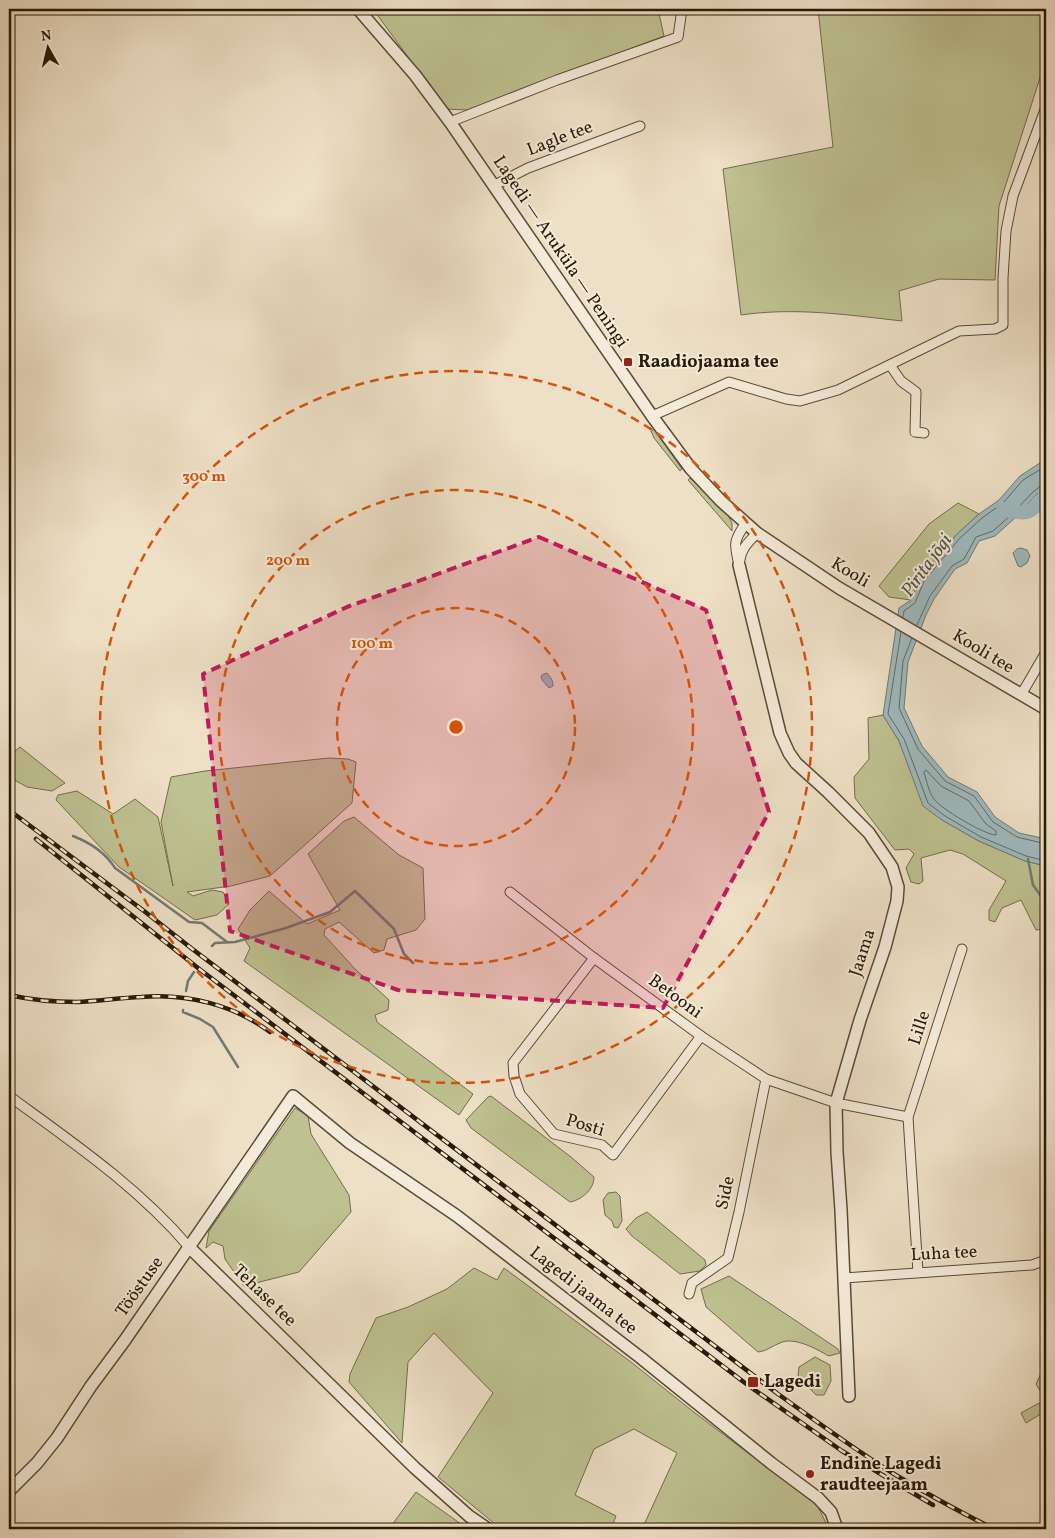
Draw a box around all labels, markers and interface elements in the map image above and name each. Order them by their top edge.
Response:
north arrow [22,22,72,72]
text: N [40,26,53,47]
street label: Lagle tee [523,115,597,163]
street label: Lagedi — Aruküla — Peningi [486,151,634,353]
place label: Raadiojaama tee [638,350,779,375]
marker: Raadiojaama tee [622,356,634,368]
text: 300 m [182,467,226,488]
water label: Pirita jõgi [895,529,959,603]
text: 200 m [266,551,310,572]
street label: Kooli [826,552,874,594]
street label: Kooli tee [947,624,1019,680]
text: 100 m [351,634,394,655]
centre of rings [447,718,465,736]
street label: Jaama [844,926,882,980]
street label: Betooni [643,969,707,1025]
street label: Lille [903,1008,937,1048]
street label: Posti [563,1108,607,1144]
street label: Side [710,1174,742,1212]
street label: Luha tee [910,1240,978,1268]
street label: Lagedi jaama tee [524,1241,642,1341]
street label: Tööstuse [110,1252,170,1322]
street label: Tehase tee [226,1259,302,1333]
place label: Lagedi [764,1370,821,1395]
marker: Lagedi [746,1375,760,1389]
place label: Endine Lagedi raudteejaam [820,1452,942,1498]
marker: Endine Lagedi raudteejaam [804,1468,816,1480]

